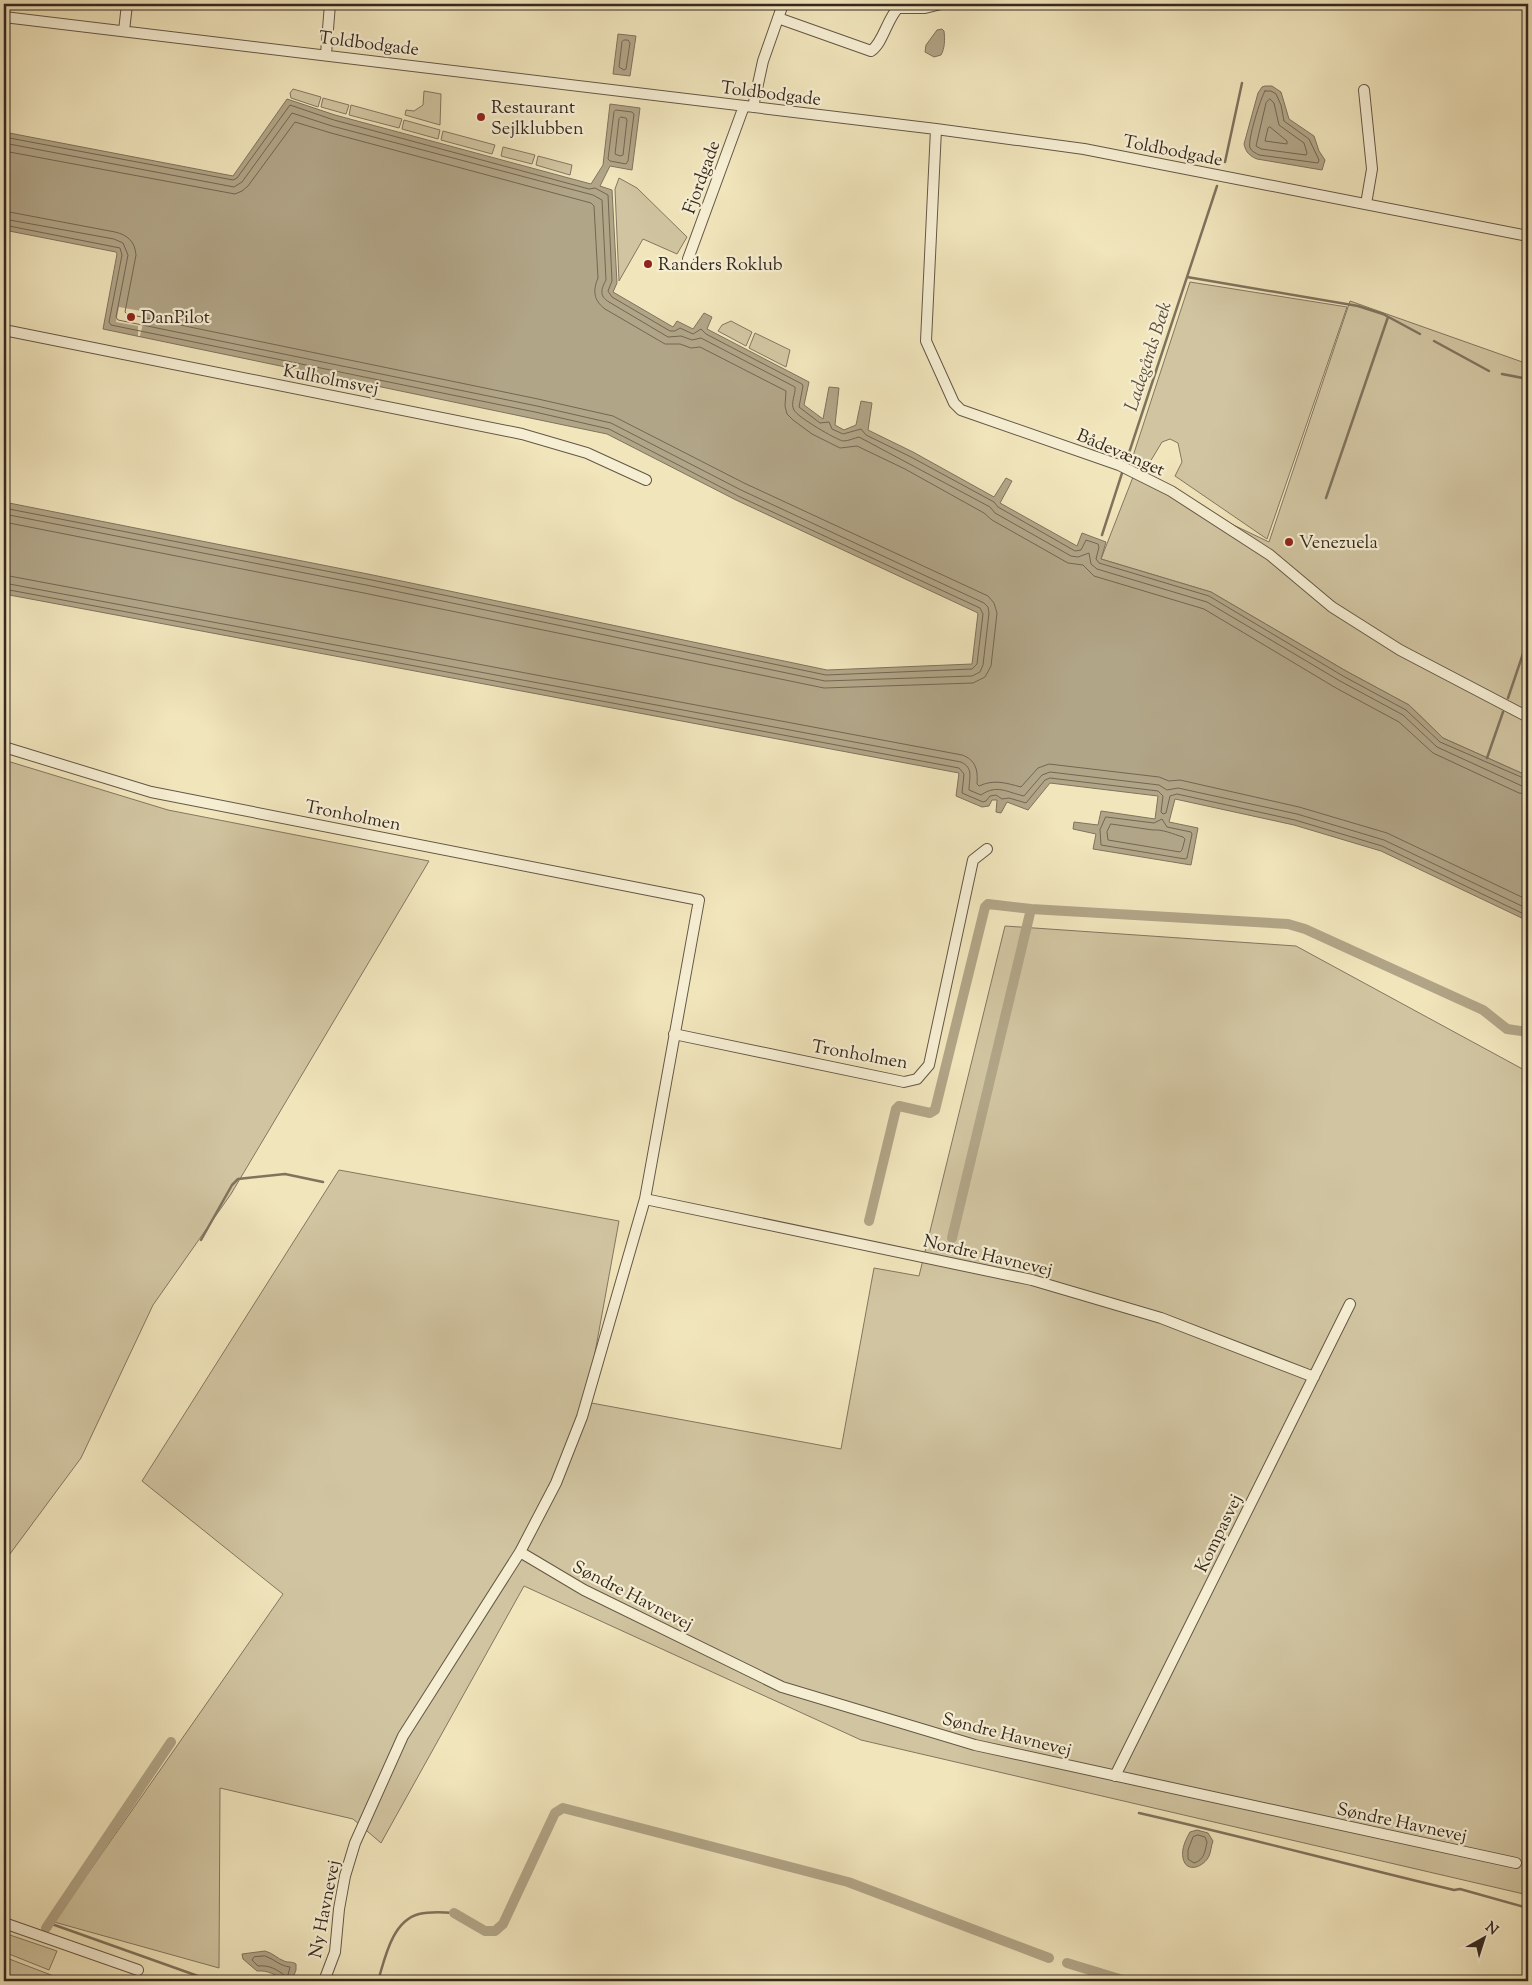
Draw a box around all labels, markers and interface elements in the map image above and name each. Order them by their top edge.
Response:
street label: Toldbodgade [317,26,420,64]
street label: Toldbodgade [719,76,822,114]
place label: Restaurant Sejlklubben [491,96,584,143]
marker: Restaurant Sejlklubben [475,111,487,123]
street label: Toldbodgade [1121,130,1225,174]
street label: Fjordgade [678,137,728,218]
place label: Randers Roklub [658,253,783,279]
marker: Randers Roklub [642,258,654,270]
water label: Ladegårds Bæk [1119,298,1180,415]
place label: DanPilot [141,306,210,332]
marker: DanPilot [125,311,137,323]
street label: Kulholmsvej [280,359,381,403]
street label: Bådevænget [1072,424,1168,484]
place label: Venezuela [1299,531,1378,557]
marker: Venezuela [1283,536,1295,548]
street label: Tronholmen [302,795,403,839]
street label: Tronholmen [810,1035,910,1077]
street label: Nordre Havnevej [920,1229,1055,1284]
street label: Kompasvej [1190,1490,1250,1577]
street label: Søndre Havnevej [567,1555,697,1638]
street label: Søndre Havnevej [939,1707,1074,1765]
street label: Søndre Havnevej [1334,1797,1469,1850]
street label: Ny Havnevej [304,1858,348,1961]
north arrow [1460,1912,1510,1962]
text: N [1480,1918,1502,1941]

